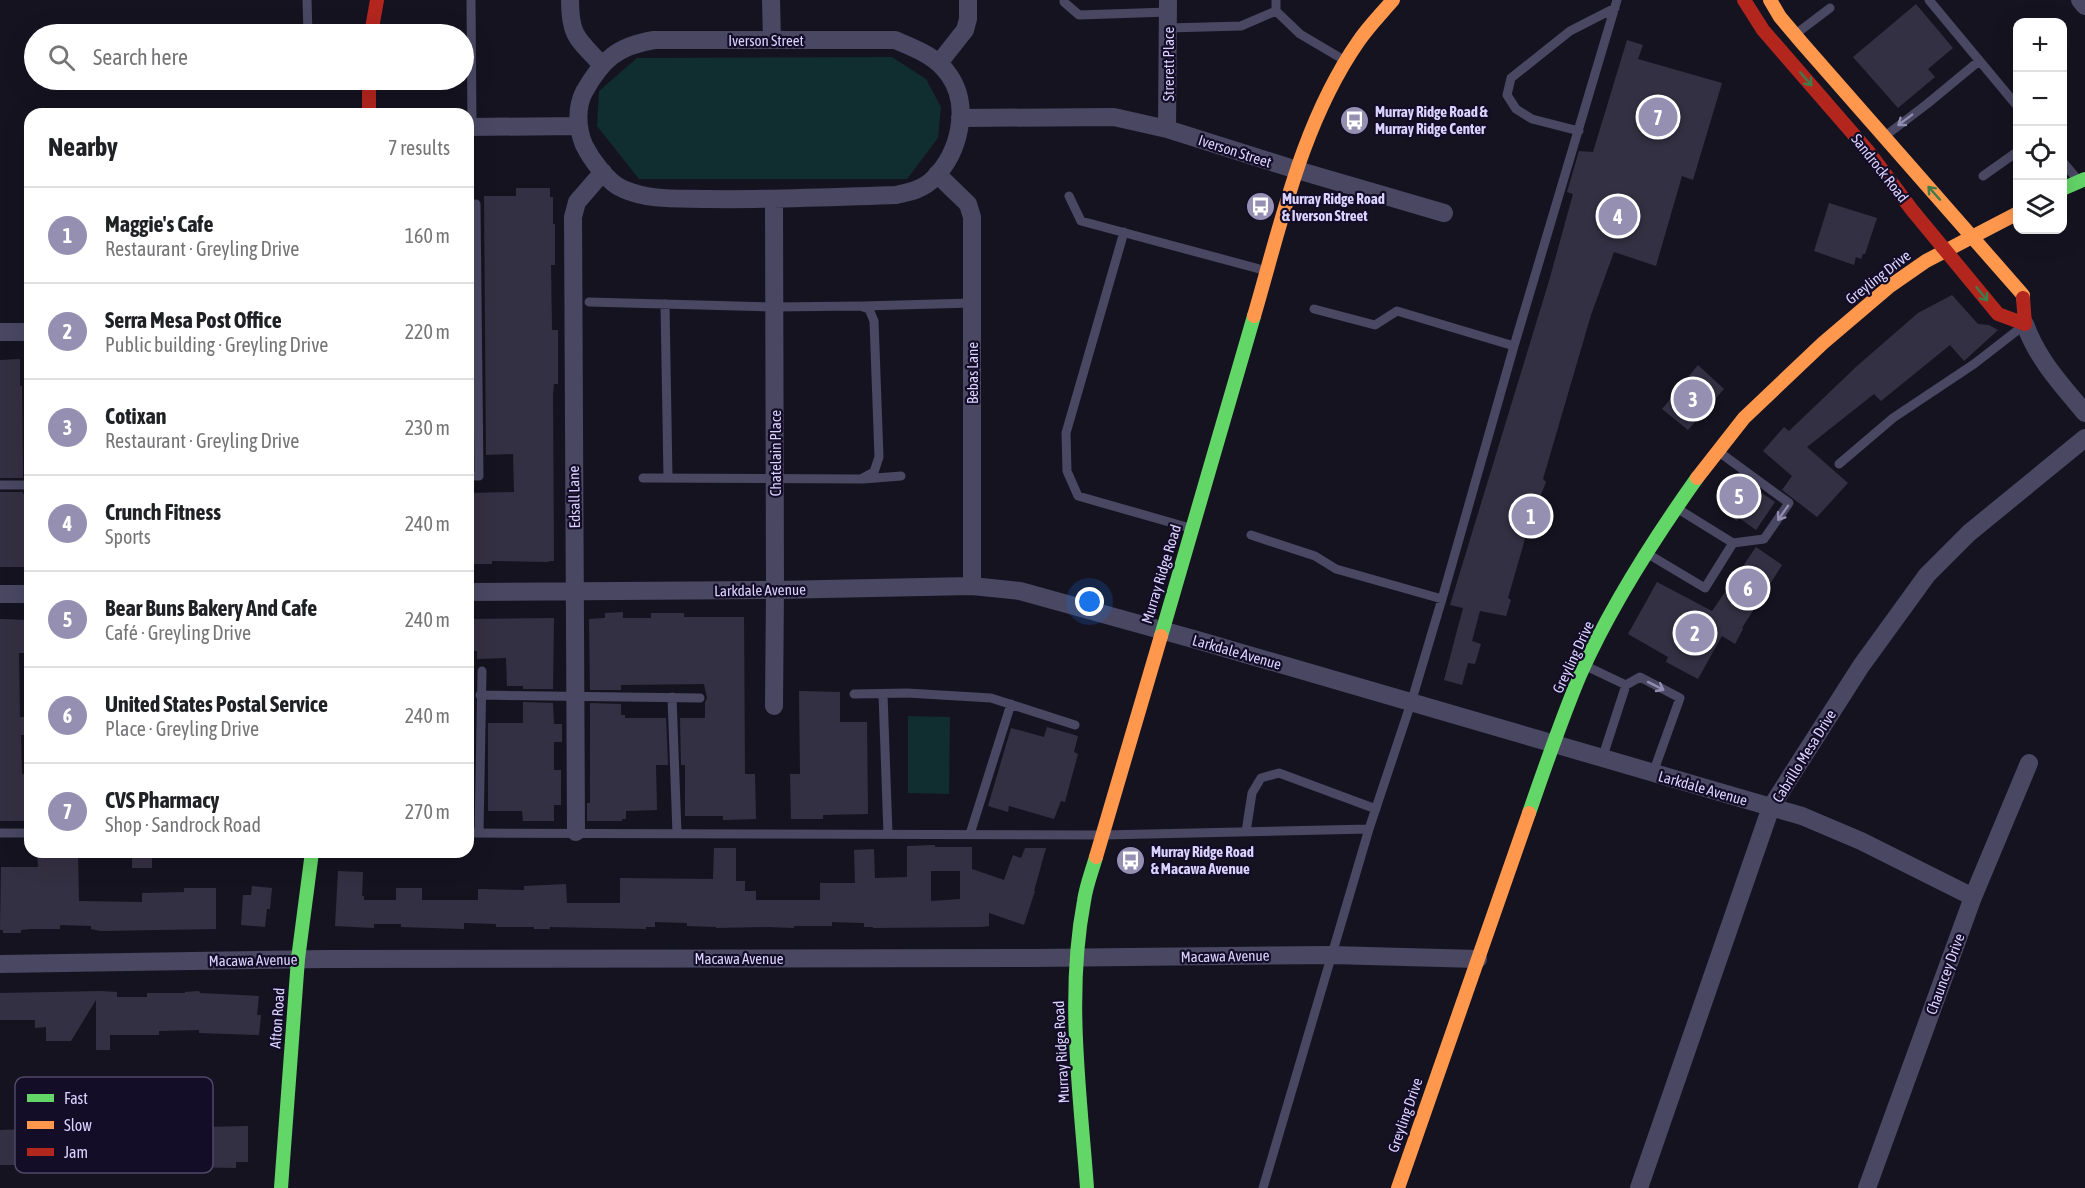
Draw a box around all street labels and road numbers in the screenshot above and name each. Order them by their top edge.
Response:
street label: Strerett Place [1160,27,1177,101]
street label: Iverson Street [728,32,804,49]
street label: Sandrock Road [1848,130,1912,206]
street label: Iverson Street [1196,131,1274,171]
street label: Greyling Drive [1842,246,1914,308]
street label: Bebas Lane [964,342,981,404]
street label: Chatelain Place [767,410,784,496]
street label: Edsall Lane [565,465,583,528]
street label: Murray Ridge Road [1138,522,1184,626]
street label: Larkdale Avenue [714,581,806,599]
street label: Greyling Drive [1549,618,1597,696]
street label: Larkdale Avenue [1191,631,1284,673]
street label: Cabrillo Mesa Drive [1769,706,1839,805]
street label: Larkdale Avenue [1657,767,1750,809]
street label: Chauncey Drive [1922,931,1968,1017]
street label: Macawa Avenue [1180,947,1270,965]
street label: Macawa Avenue [695,950,784,967]
street label: Macawa Avenue [208,951,298,969]
street label: Afton Road [266,987,288,1049]
street label: Murray Ridge Road [1050,1000,1072,1104]
street label: Greyling Drive [1384,1075,1426,1154]

